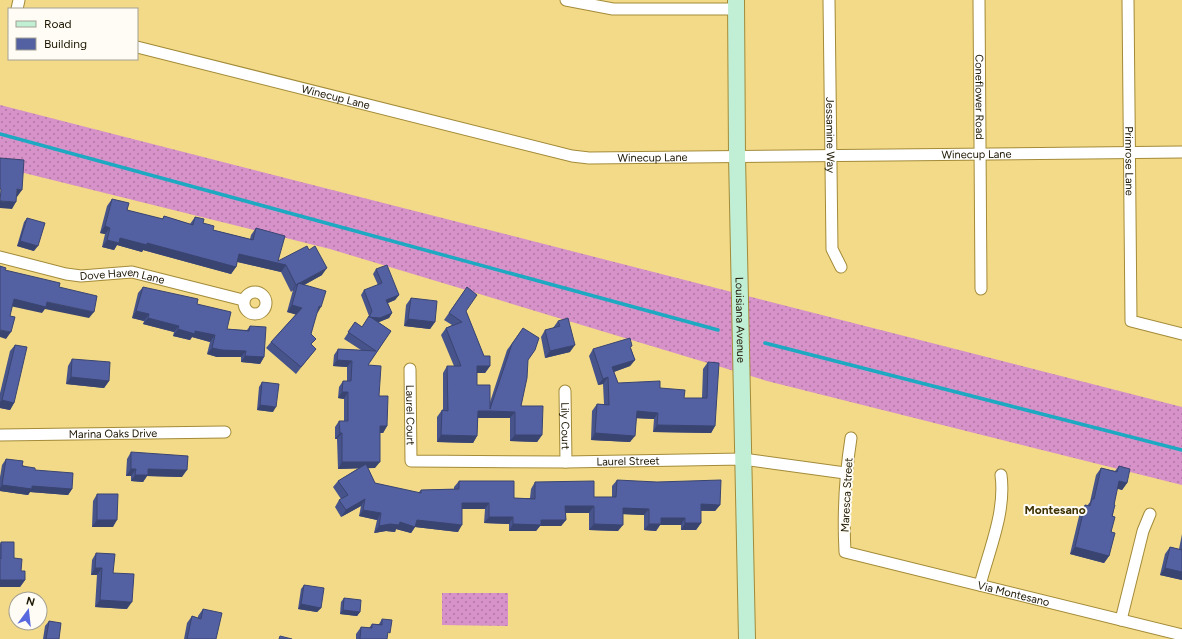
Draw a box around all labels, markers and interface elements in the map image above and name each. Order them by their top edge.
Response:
legend [8,8,138,60]
text: Road [44,17,72,31]
text: Building [44,37,87,51]
street label: Coneflower Road [973,54,986,140]
street label: Winecup Lane [300,82,371,112]
street label: Jessamine Way [824,97,838,173]
street label: Primrose Lane [1123,126,1136,196]
street label: Winecup Lane [941,147,1012,161]
street label: Winecup Lane [617,151,688,164]
street label: Dove Haven Lane [79,265,166,287]
street label: Louisiana Avenue [733,277,748,363]
street label: Laurel Court [404,385,417,445]
street label: Lily Court [559,402,572,450]
street label: Marina Oaks Drive [69,426,157,441]
street label: Laurel Street [596,454,660,468]
street label: Maresca Street [839,457,855,533]
district label: Montesano [1024,503,1086,517]
street label: Via Montesano [976,578,1051,609]
north arrow [8,591,48,631]
text: N [25,594,36,609]

